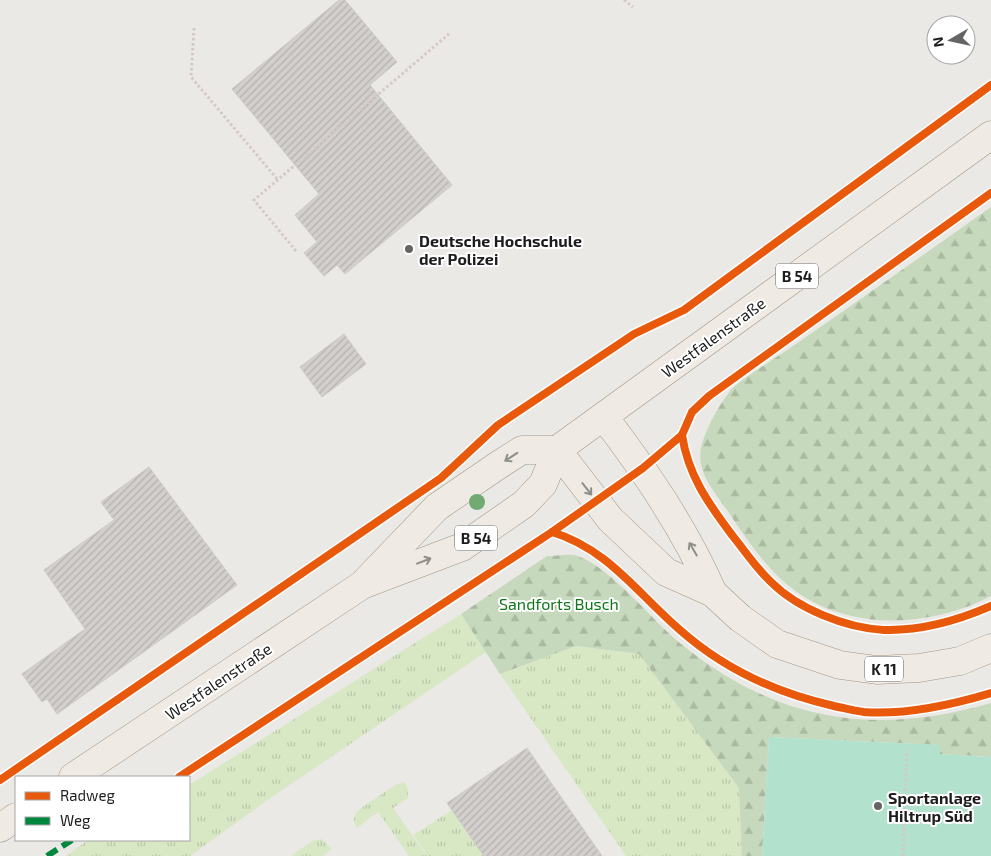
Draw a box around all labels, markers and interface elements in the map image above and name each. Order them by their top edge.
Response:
north arrow [926,15,976,65]
text: N [928,36,947,48]
place label: Deutsche Hochschule der Polizei [419,231,582,268]
marker: Deutsche Hochschule der Polizei [403,243,415,255]
road number: B 54 [776,264,818,288]
street label: Westfalenstraße [657,293,769,381]
one-way arrow [504,453,518,463]
one-way arrow [582,482,592,496]
road number: B 54 [455,526,497,550]
one-way arrow [687,542,697,556]
one-way arrow [416,556,431,565]
park label: Sandforts Busch [499,594,619,613]
street label: Westfalenstraße [161,638,275,724]
road number: K 11 [865,656,903,682]
legend [15,776,190,841]
text: Radweg [60,786,115,804]
place label: Sportanlage Hiltrup Süd [888,788,981,825]
marker: Sportanlage Hiltrup Süd [872,800,884,812]
text: Weg [60,811,91,829]

